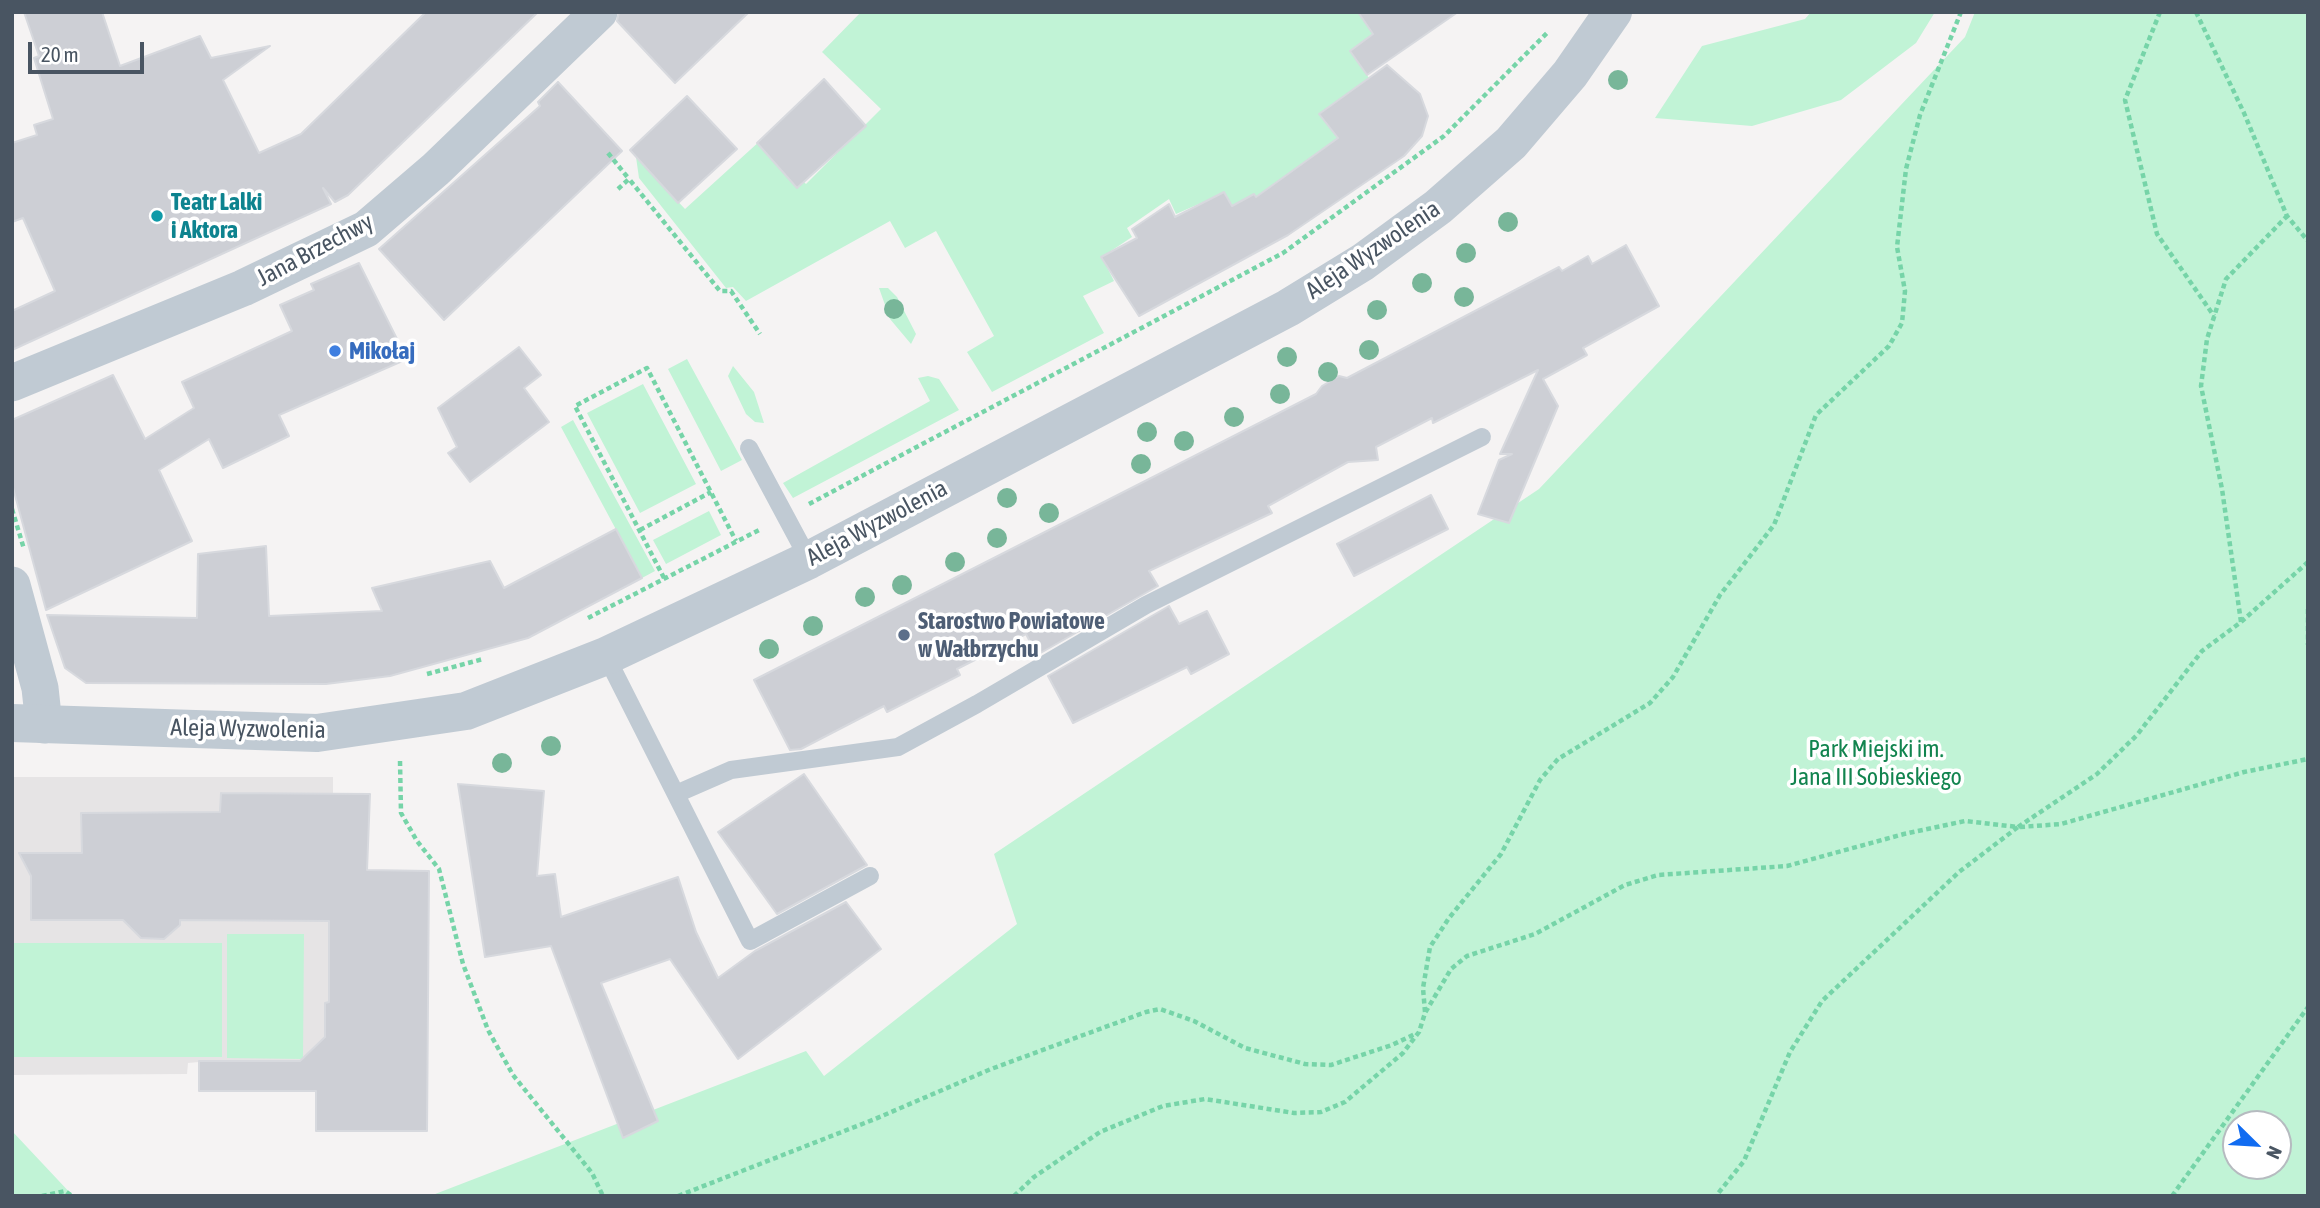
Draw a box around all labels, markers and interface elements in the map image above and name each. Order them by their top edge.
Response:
scale bar [32,28,147,72]
text: 20 m [41,42,79,66]
place label: Teatr Lalki i Aktora [171,188,262,244]
street label: Aleja Wyzwolenia [1301,195,1445,305]
street label: Jana Brzechwy [252,207,378,293]
marker: Teatr Lalki i Aktora [149,208,165,224]
place label: Mikołaj [349,337,415,365]
marker: Mikołaj [327,343,343,359]
street label: Aleja Wyzwolenia [802,474,952,572]
place label: Starostwo Powiatowe w Wałbrzychu [918,607,1105,663]
marker: Starostwo Powiatowe w Wałbrzychu [896,627,912,643]
street label: Aleja Wyzwolenia [170,713,326,745]
park label: Park Miejski im. Jana III Sobieskiego [1790,735,1962,791]
north arrow [2222,1110,2292,1180]
text: N [2262,1143,2287,1162]

